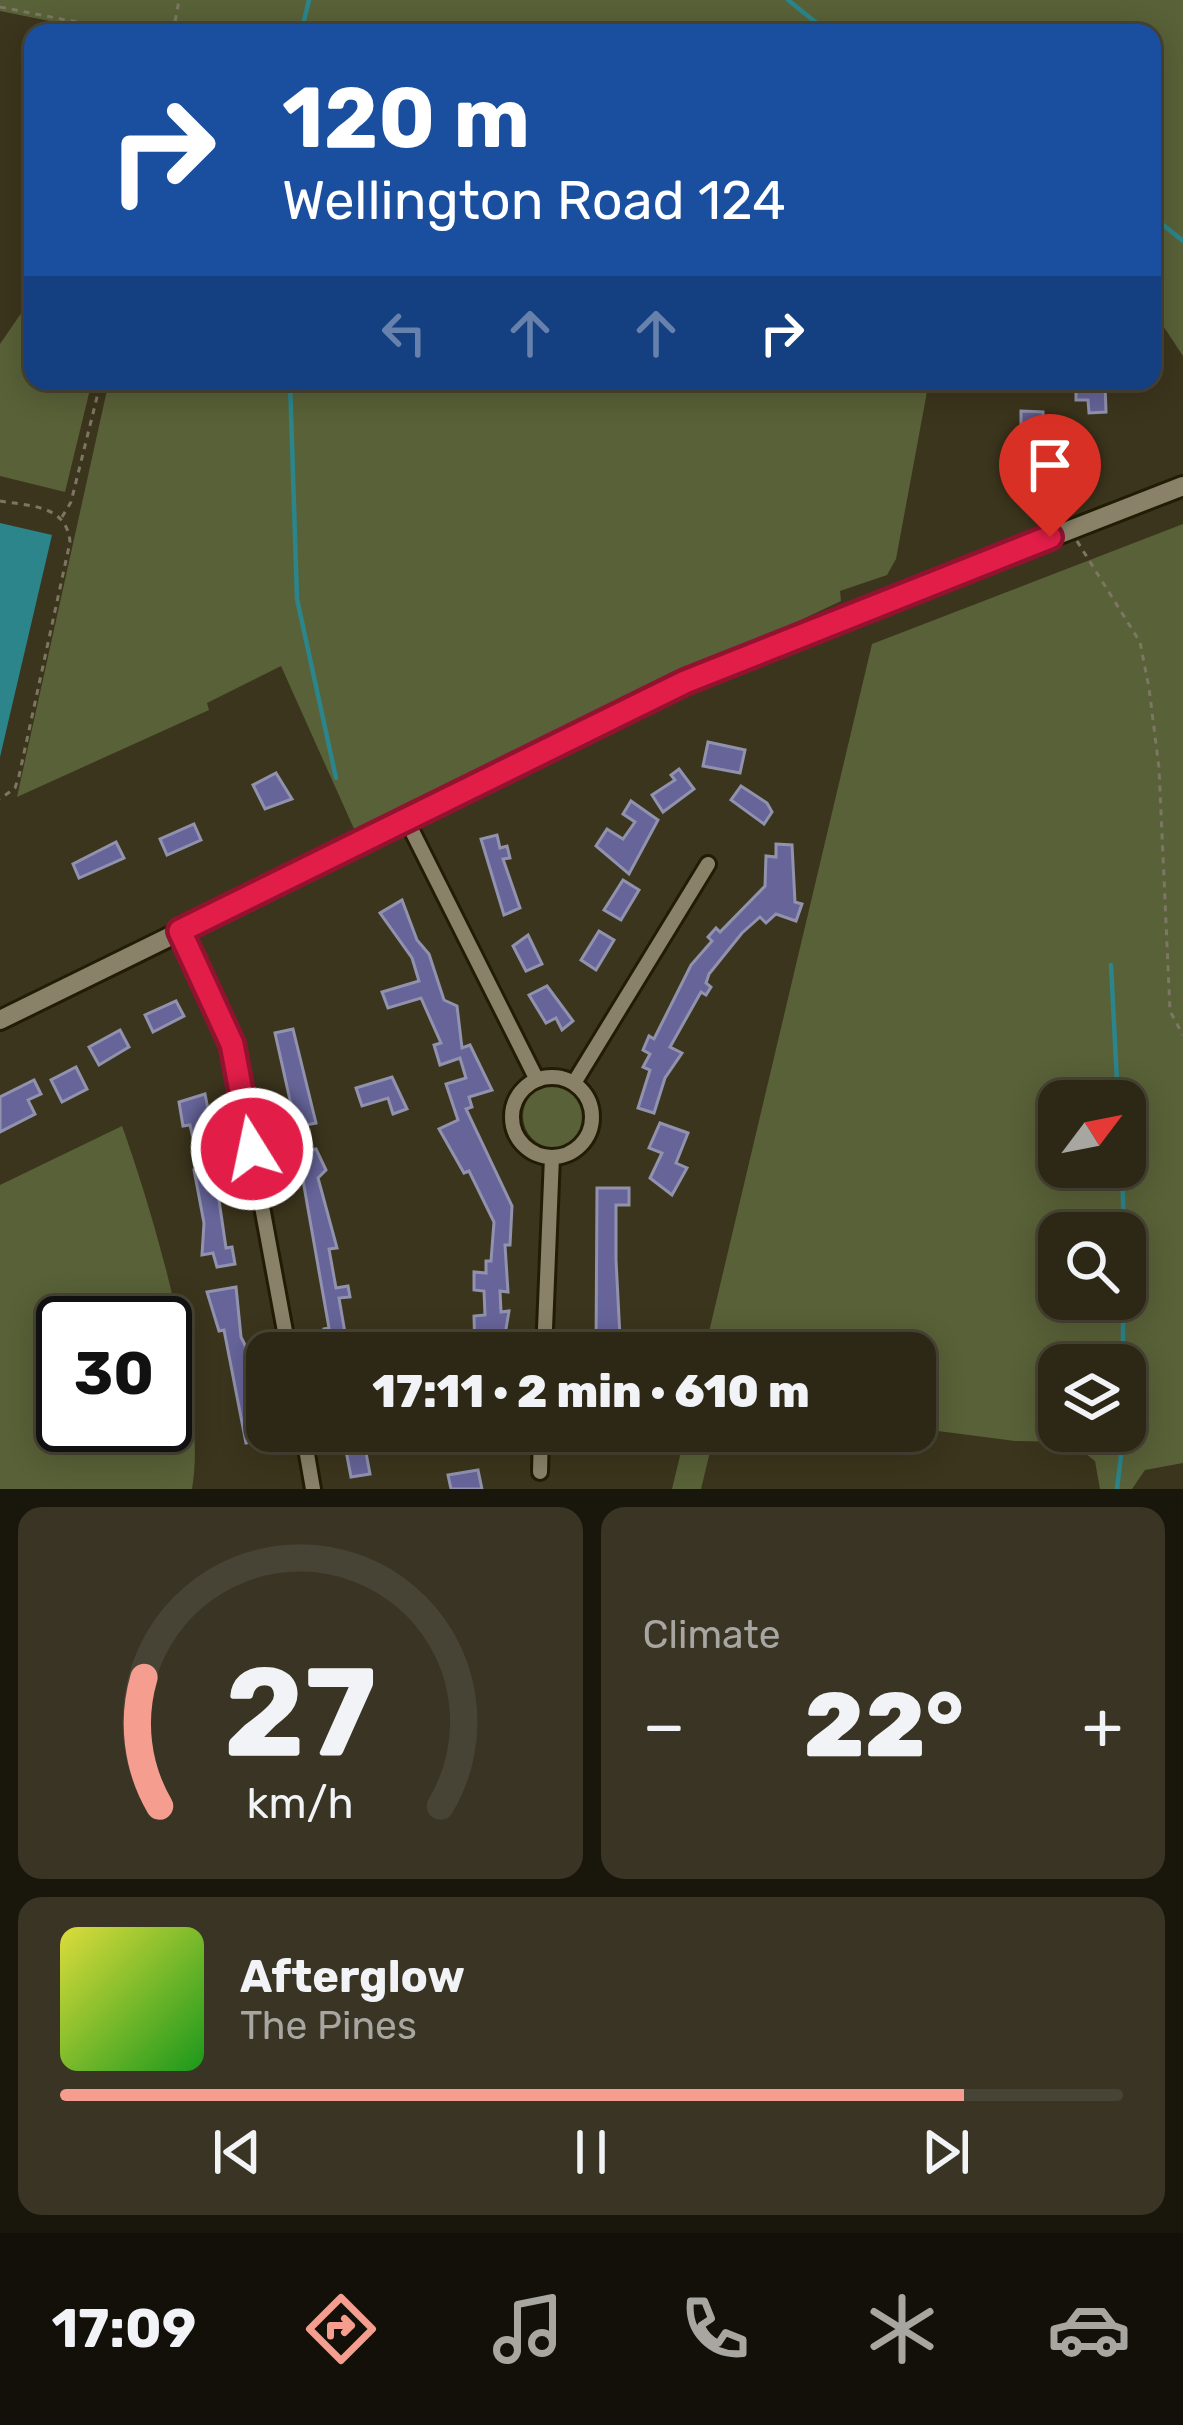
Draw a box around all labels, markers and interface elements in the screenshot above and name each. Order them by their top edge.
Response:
text: 120 m [282,68,530,168]
icon: right [84,72,240,228]
text: Wellington Road 124 [282,169,786,233]
icon: left [371,300,437,366]
icon: ahead [497,300,563,366]
icon: ahead [623,300,689,366]
icon: right [749,300,815,366]
pin [999,414,1101,537]
icon: arrive [1017,432,1083,498]
north arrow [1038,1080,1146,1188]
map controls [1038,1080,1146,1452]
position arrow [189,1086,315,1212]
button: search [1038,1212,1146,1320]
speed limit sign: 30 [36,1296,192,1452]
button: layers [1038,1344,1146,1452]
text: 17:11 · 2 min · 610 m [372,1365,810,1418]
text: Climate [643,1612,781,1658]
text: 27 [224,1638,377,1786]
text: 22° [804,1672,963,1779]
text: − [643,1686,685,1765]
text: + [1082,1686,1123,1765]
text: km/h [247,1778,354,1829]
text: Afterglow [240,1950,465,2003]
text: The Pines [240,2003,417,2049]
icon: previous [204,2119,270,2185]
icon: pause [558,2119,624,2185]
icon: next [913,2119,979,2185]
icon: directions [299,2287,383,2371]
icon: music [486,2287,570,2371]
icon: phone [673,2287,757,2371]
icon: climate [860,2287,944,2371]
icon: car [1047,2287,1131,2371]
text: 17:09 [52,2297,196,2361]

